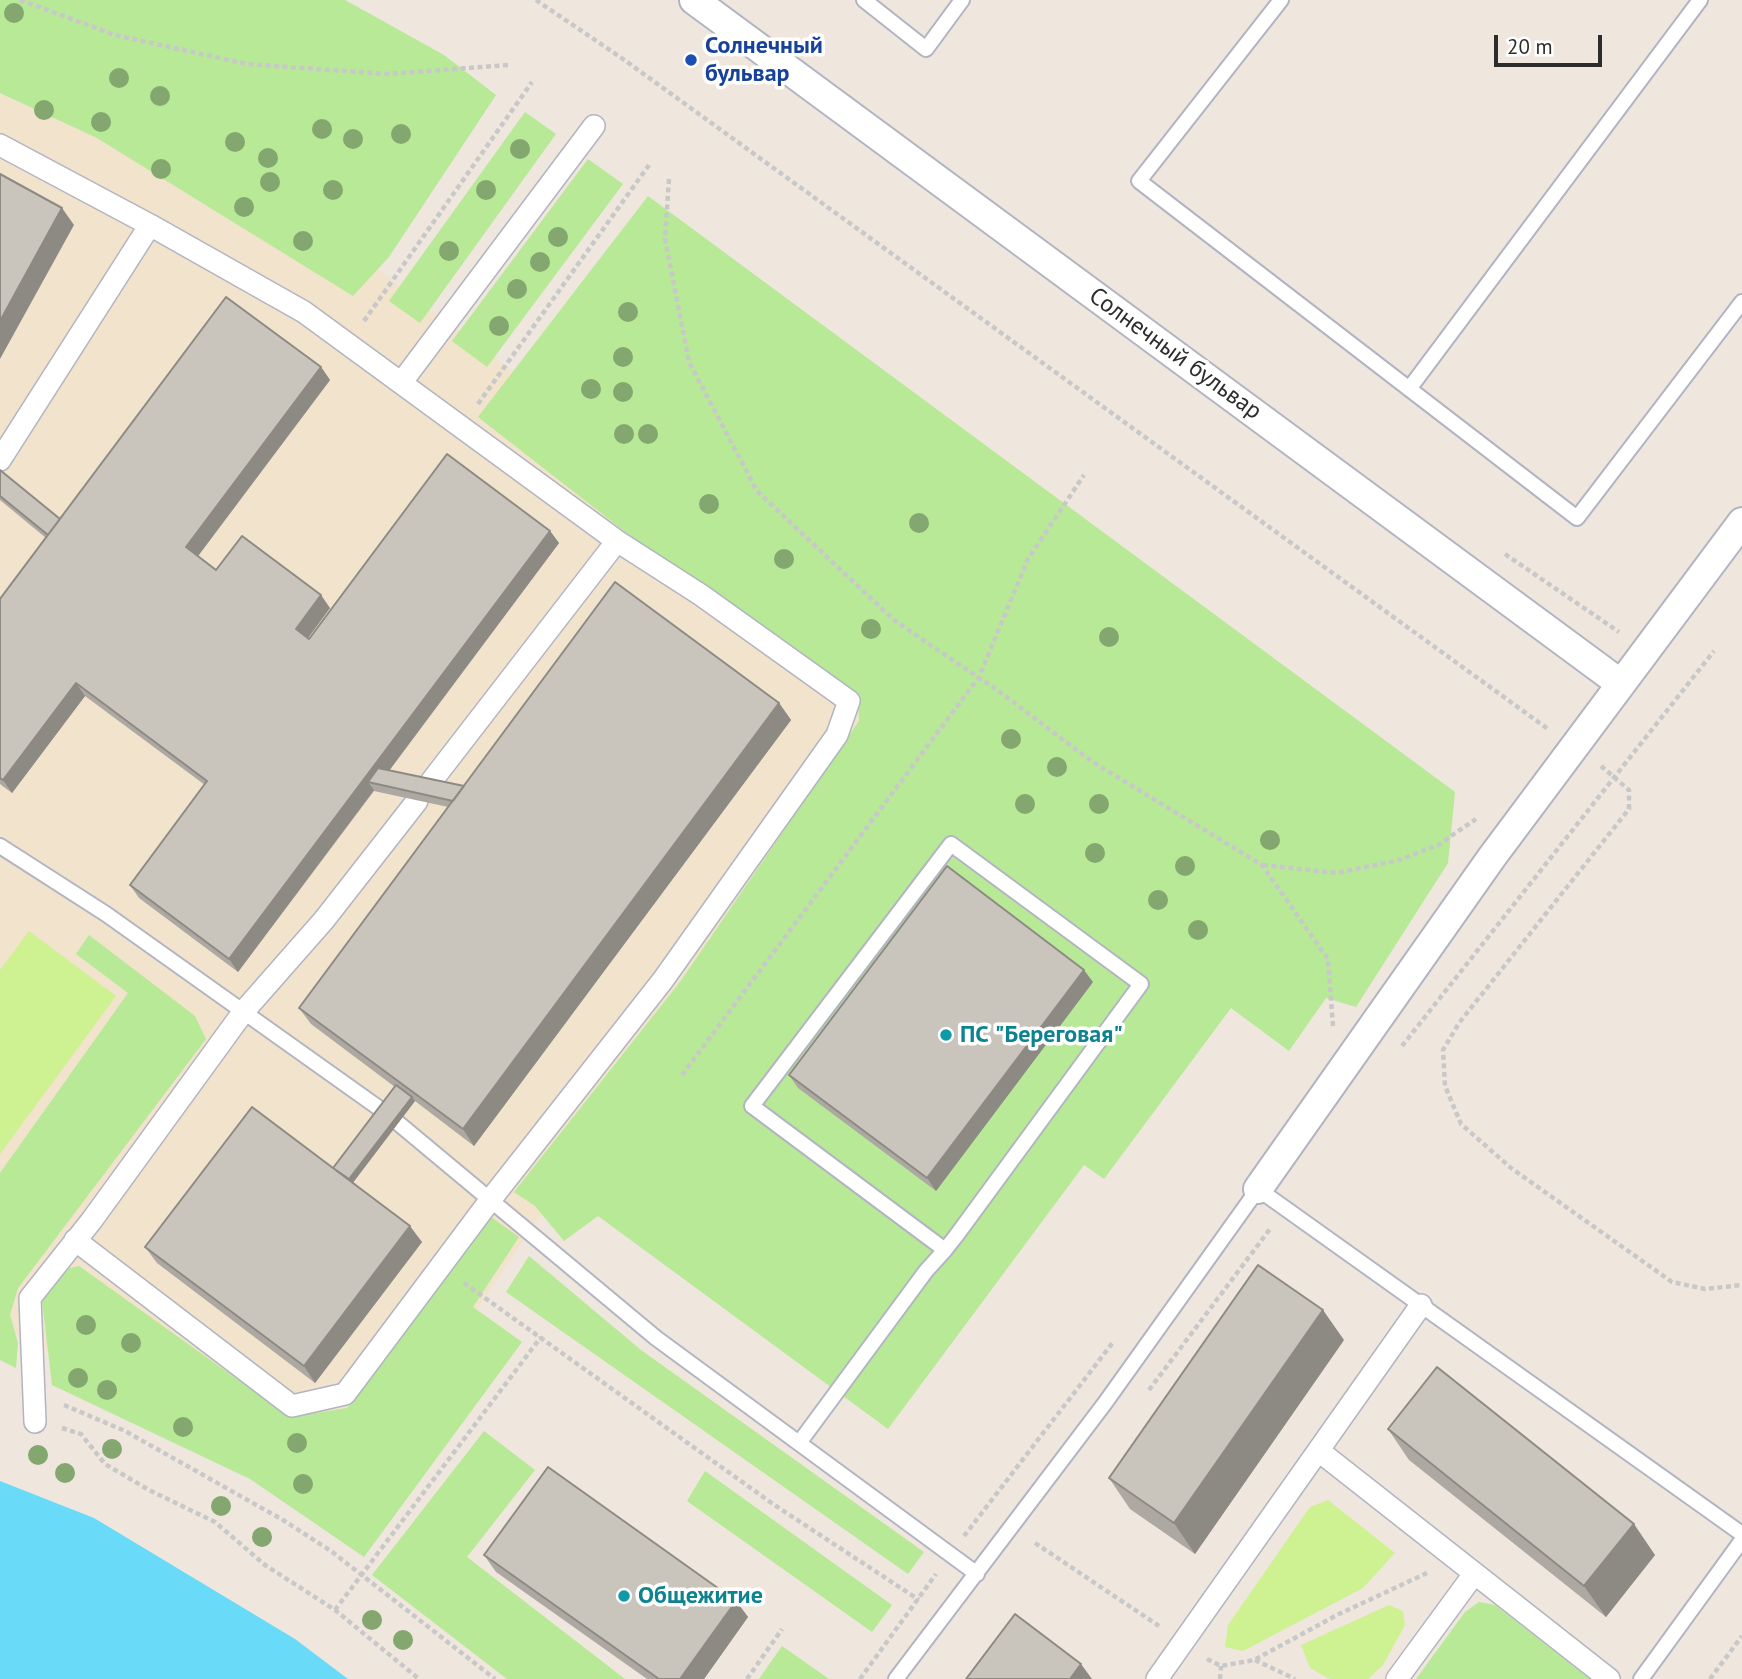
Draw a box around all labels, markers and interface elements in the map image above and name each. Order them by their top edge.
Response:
scale bar [1497,21,1606,65]
place label: Солнечный бульвар [705,32,823,88]
text: 20 m [1507,33,1553,60]
marker: Солнечный бульвар [683,52,699,68]
street label: Солнечный бульвар [1083,282,1267,426]
place label: ПС "Береговая" [960,1021,1123,1049]
marker: ПС "Береговая" [938,1027,954,1043]
place label: Общежитие [638,1582,763,1610]
marker: Общежитие [616,1588,632,1604]

